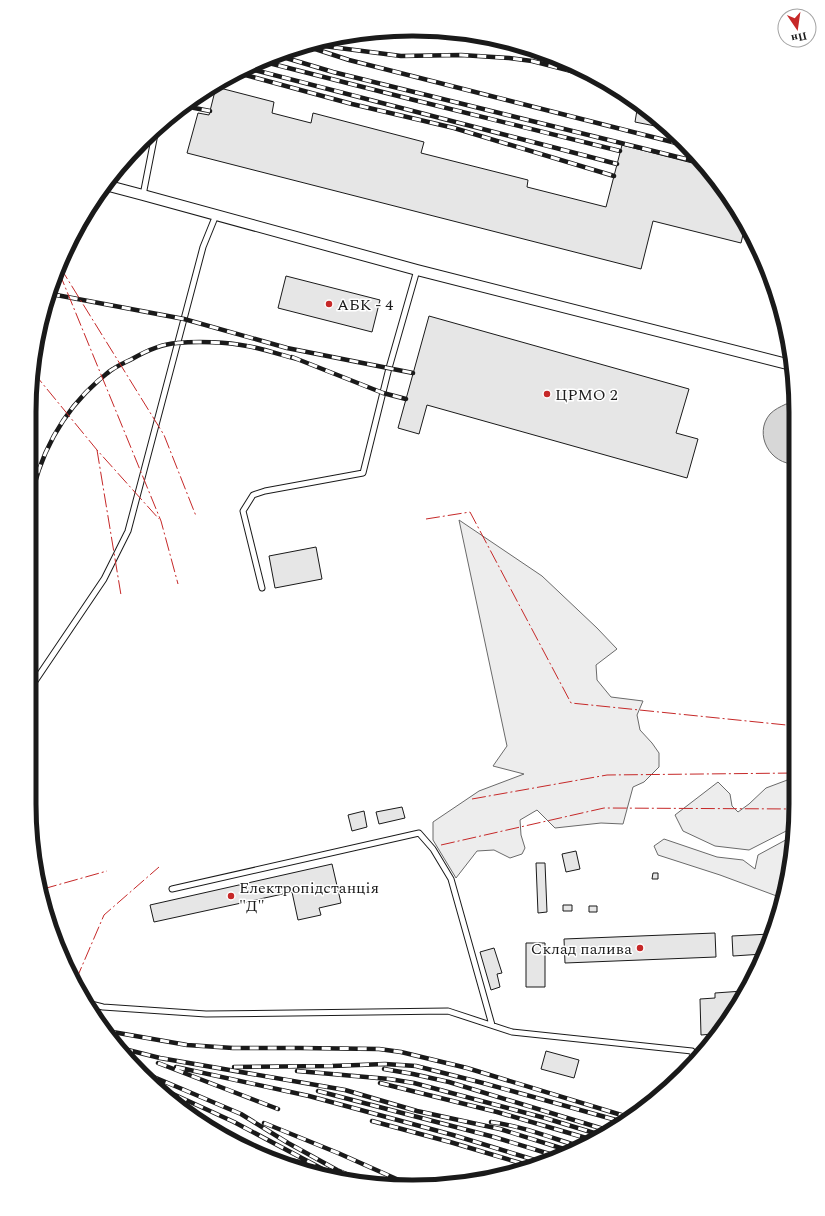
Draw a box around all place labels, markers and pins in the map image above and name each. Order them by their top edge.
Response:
place label: АБК - 4 [337,293,393,317]
marker: АБК - 4 [324,299,334,309]
place label: ЦРМО 2 [555,383,618,407]
marker: ЦРМО 2 [542,389,552,399]
place label: Електропідстанція "Д" [239,876,379,918]
marker: Електропідстанція "Д" [226,891,236,901]
place label: Склад палива [531,937,632,961]
marker: Склад палива [635,943,645,953]

